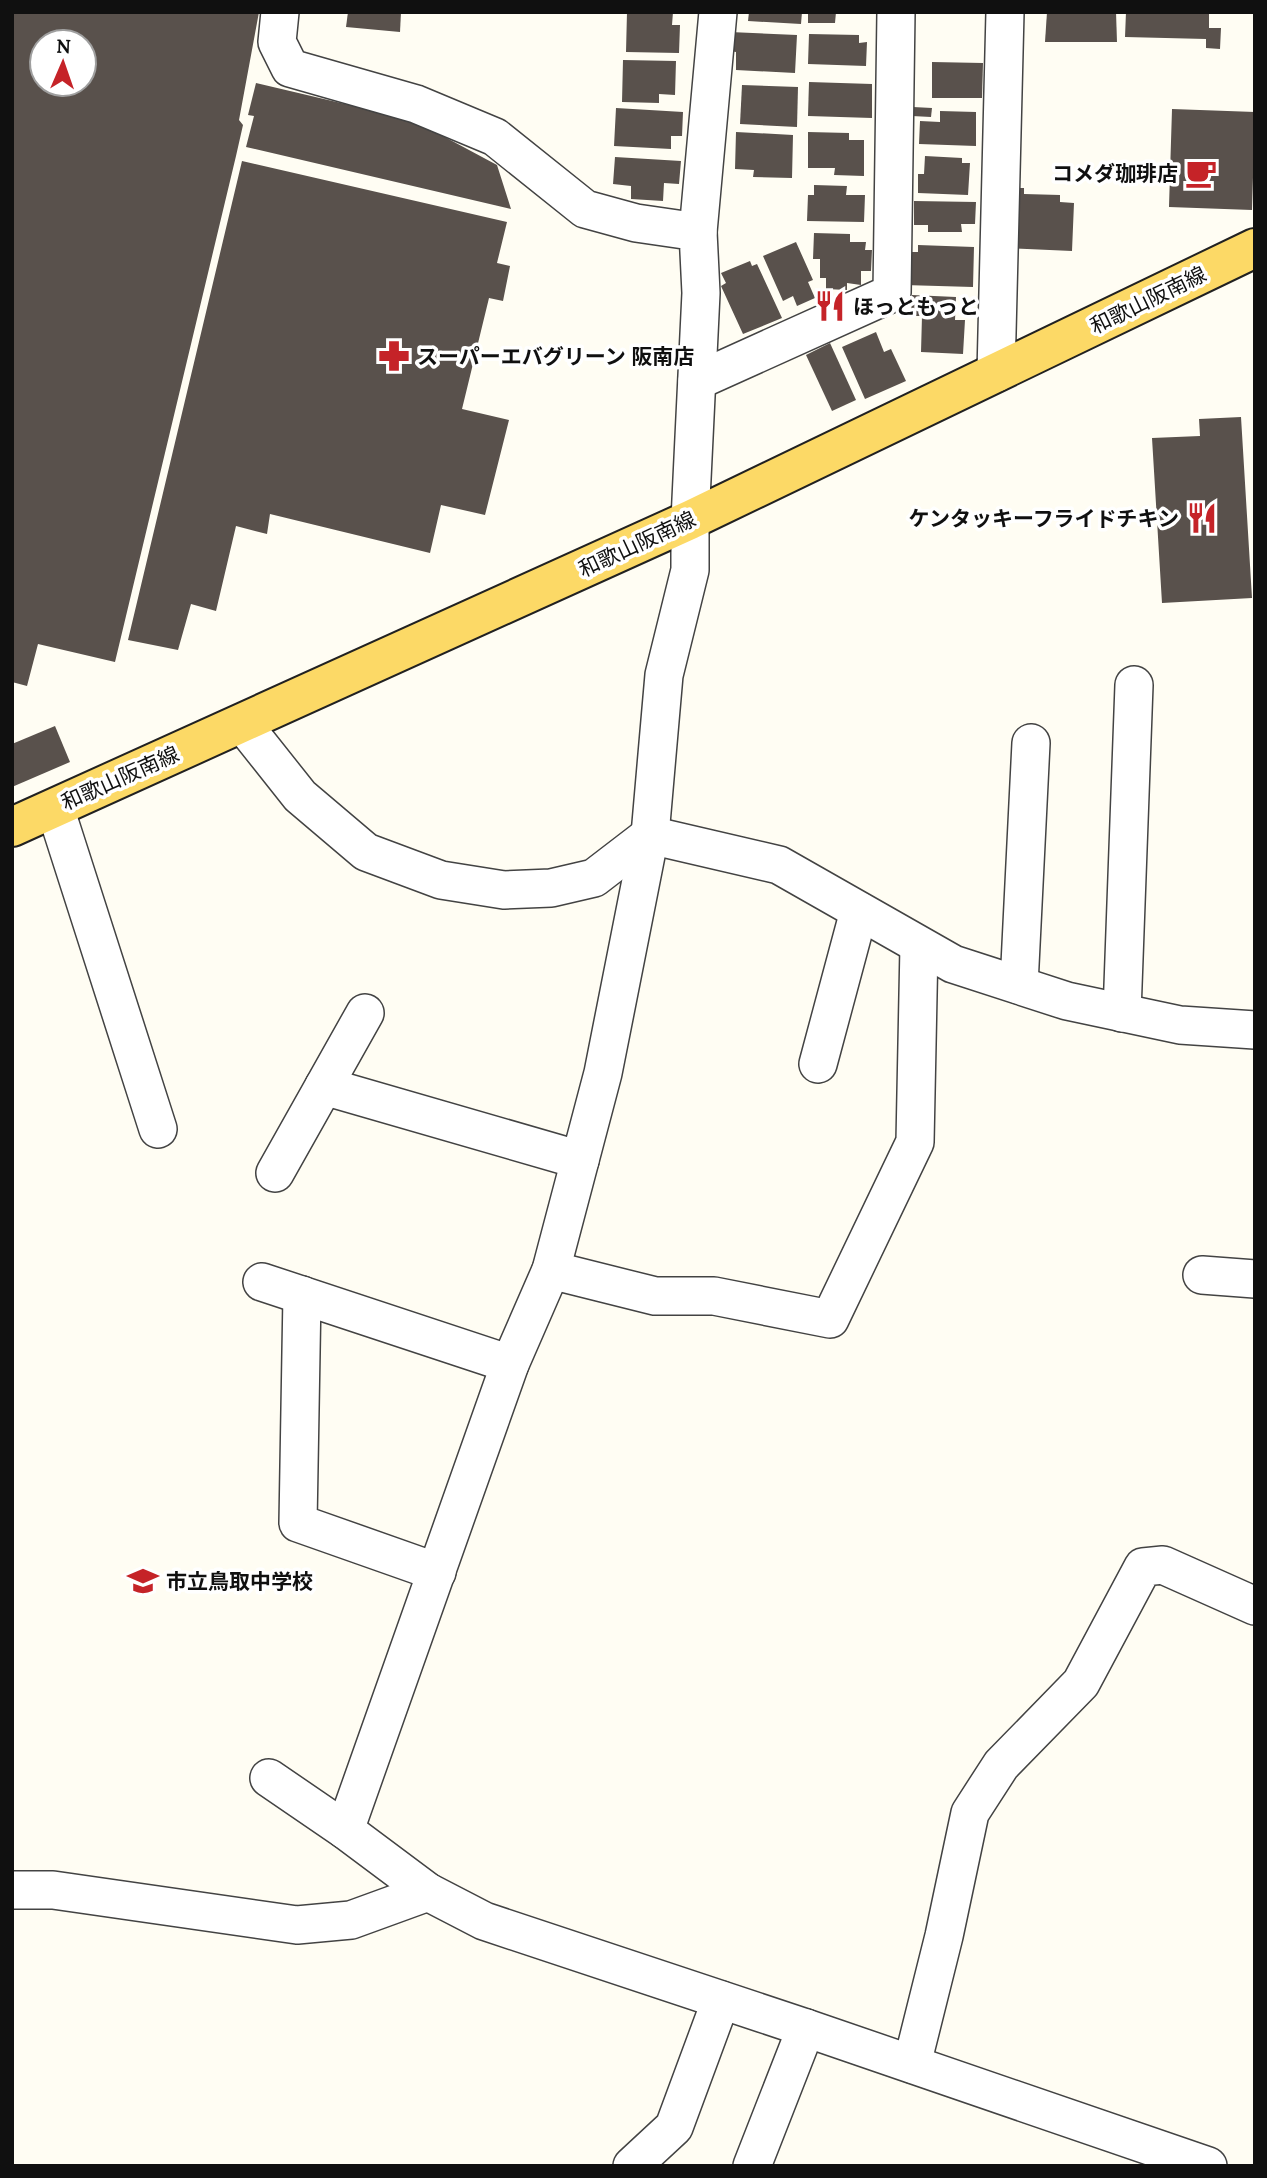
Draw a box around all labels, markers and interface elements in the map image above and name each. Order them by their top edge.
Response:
north arrow [28,28,98,98]
text: N [56,34,72,58]
cafe icon: コメダ珈琲店 [1184,156,1218,190]
place label: コメダ珈琲店 [1052,160,1178,187]
street label: 和歌山阪南線 [1085,260,1211,340]
restaurant icon: ほっともっと [813,289,847,323]
place label: ほっともっと [853,293,979,320]
pharmacy icon: スーパーエバグリーン 阪南店 [377,339,411,373]
place label: スーパーエバグリーン 阪南店 [417,343,694,370]
restaurant icon: ケンタッキーフライドチキン [1185,501,1219,535]
street label: 和歌山阪南線 [574,505,700,583]
place label: ケンタッキーフライドチキン [909,505,1179,532]
street label: 和歌山阪南線 [57,740,183,816]
school or university icon: 市立鳥取中学校 [126,1564,160,1598]
place label: 市立鳥取中学校 [166,1568,313,1595]

